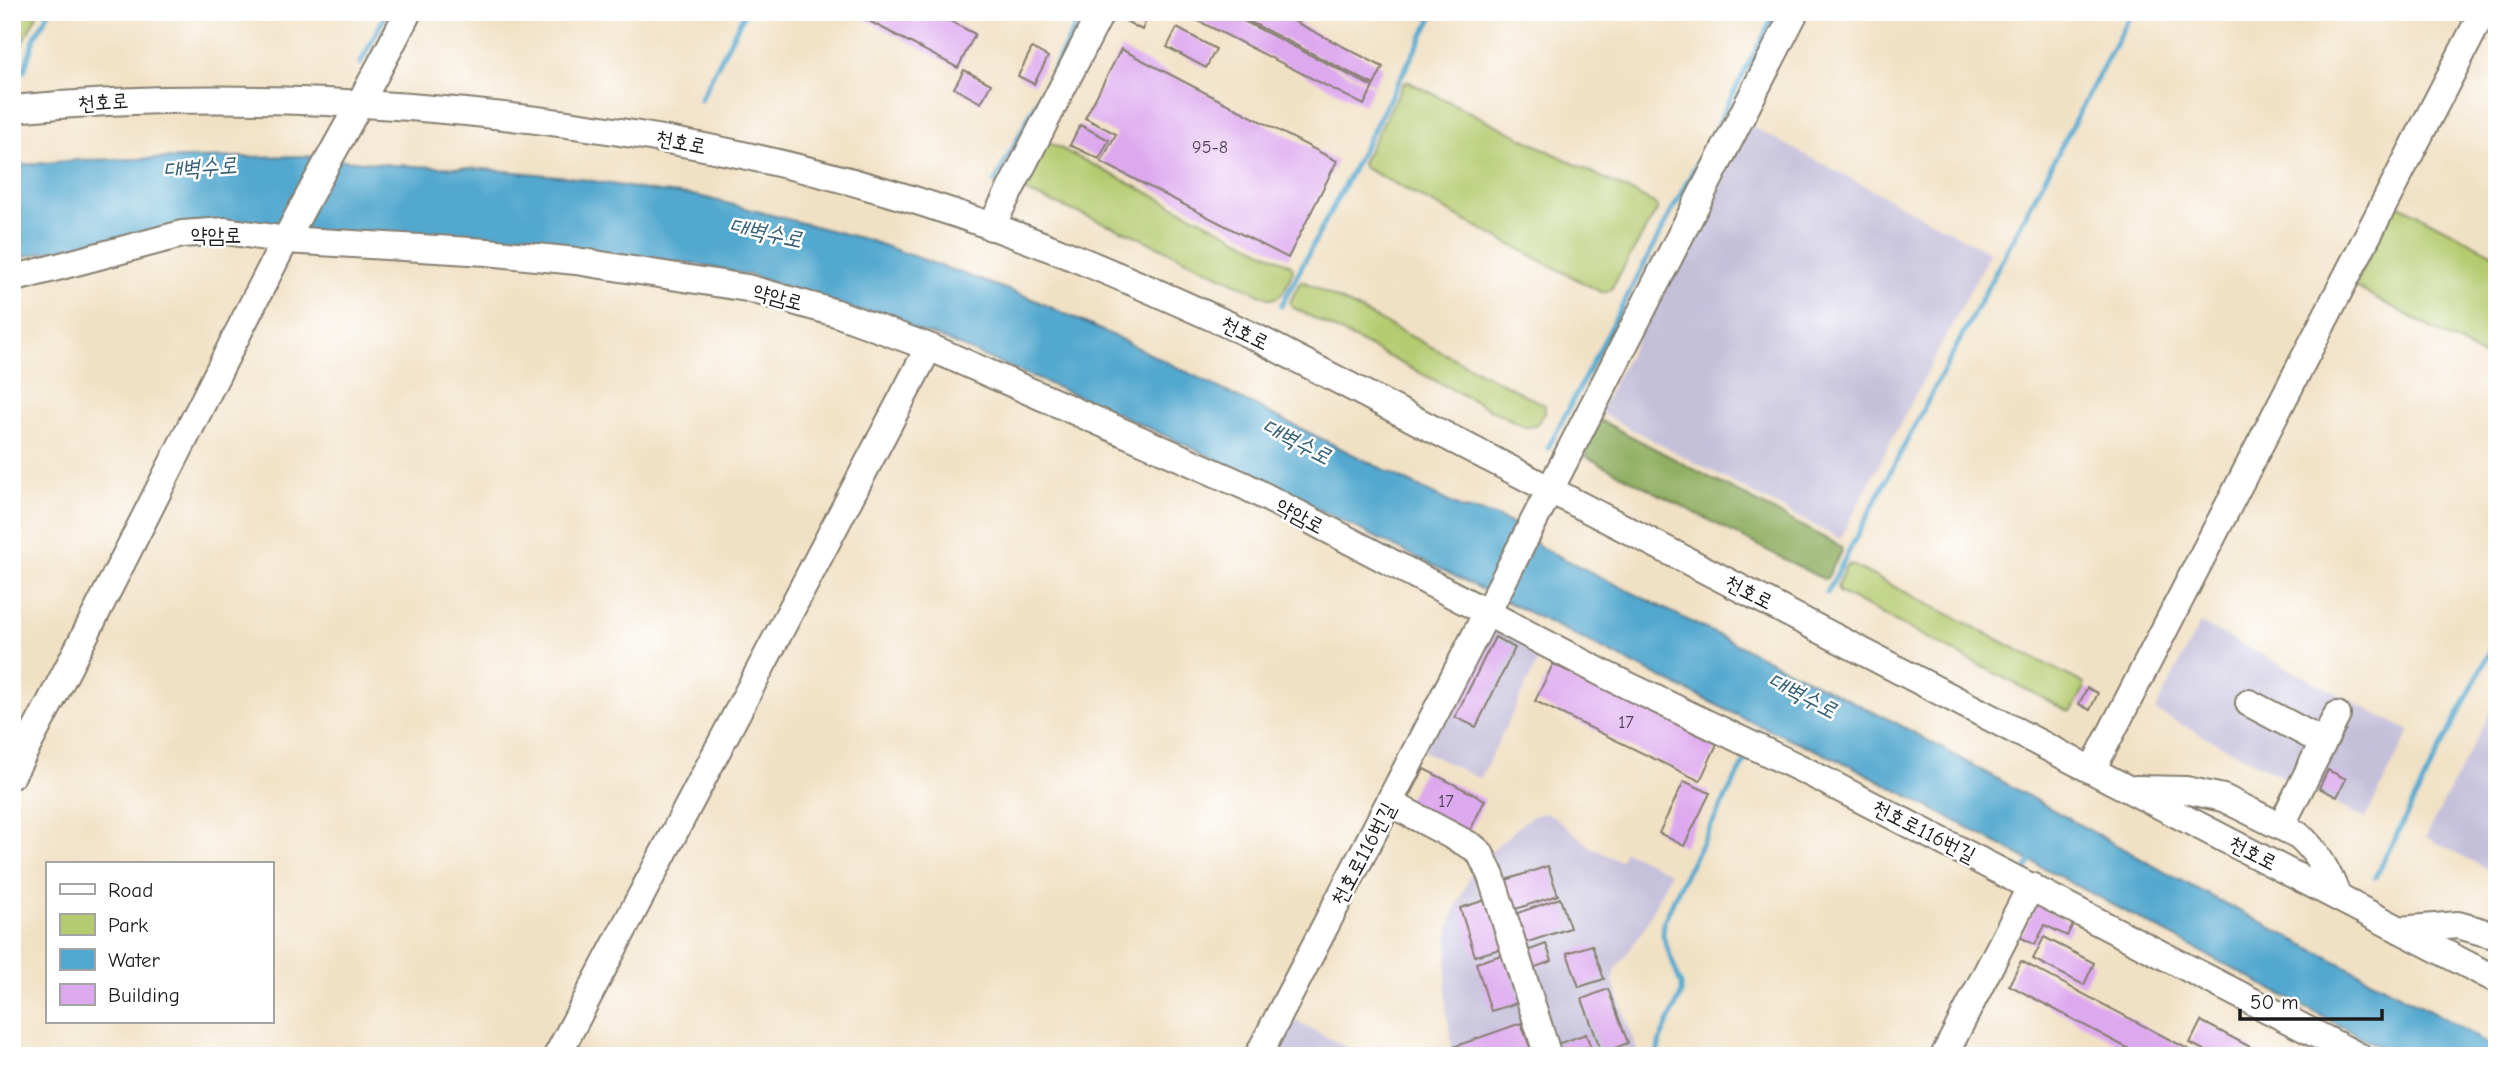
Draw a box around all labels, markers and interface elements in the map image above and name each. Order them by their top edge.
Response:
street label: 천호로 [77,88,129,116]
street label: 천호로 [654,125,708,159]
house number: 95-8 [1192,137,1228,158]
water label: 대벽수로 [162,151,238,184]
water label: 대벽수로 [727,212,805,253]
street label: 약암로 [191,223,241,247]
street label: 약암로 [750,279,806,315]
street label: 천호로 [1217,311,1273,355]
water label: 대벽수로 [1258,413,1336,470]
street label: 약암로 [1272,494,1328,538]
street label: 천호로 [1721,570,1777,614]
water label: 대벽수로 [1764,667,1842,724]
house number: 17 [1618,712,1634,733]
house number: 17 [1438,791,1454,812]
street label: 천호로116번길 [1868,795,1980,867]
street label: 천호로116번길 [1326,799,1400,909]
street label: 천호로 [2225,831,2281,875]
legend [46,862,273,1023]
text: Road [108,878,153,902]
text: Park [108,913,148,937]
text: Water [108,948,161,972]
scale bar [2240,977,2381,1021]
text: Building [108,983,180,1007]
text: 50 m [2250,990,2299,1014]

